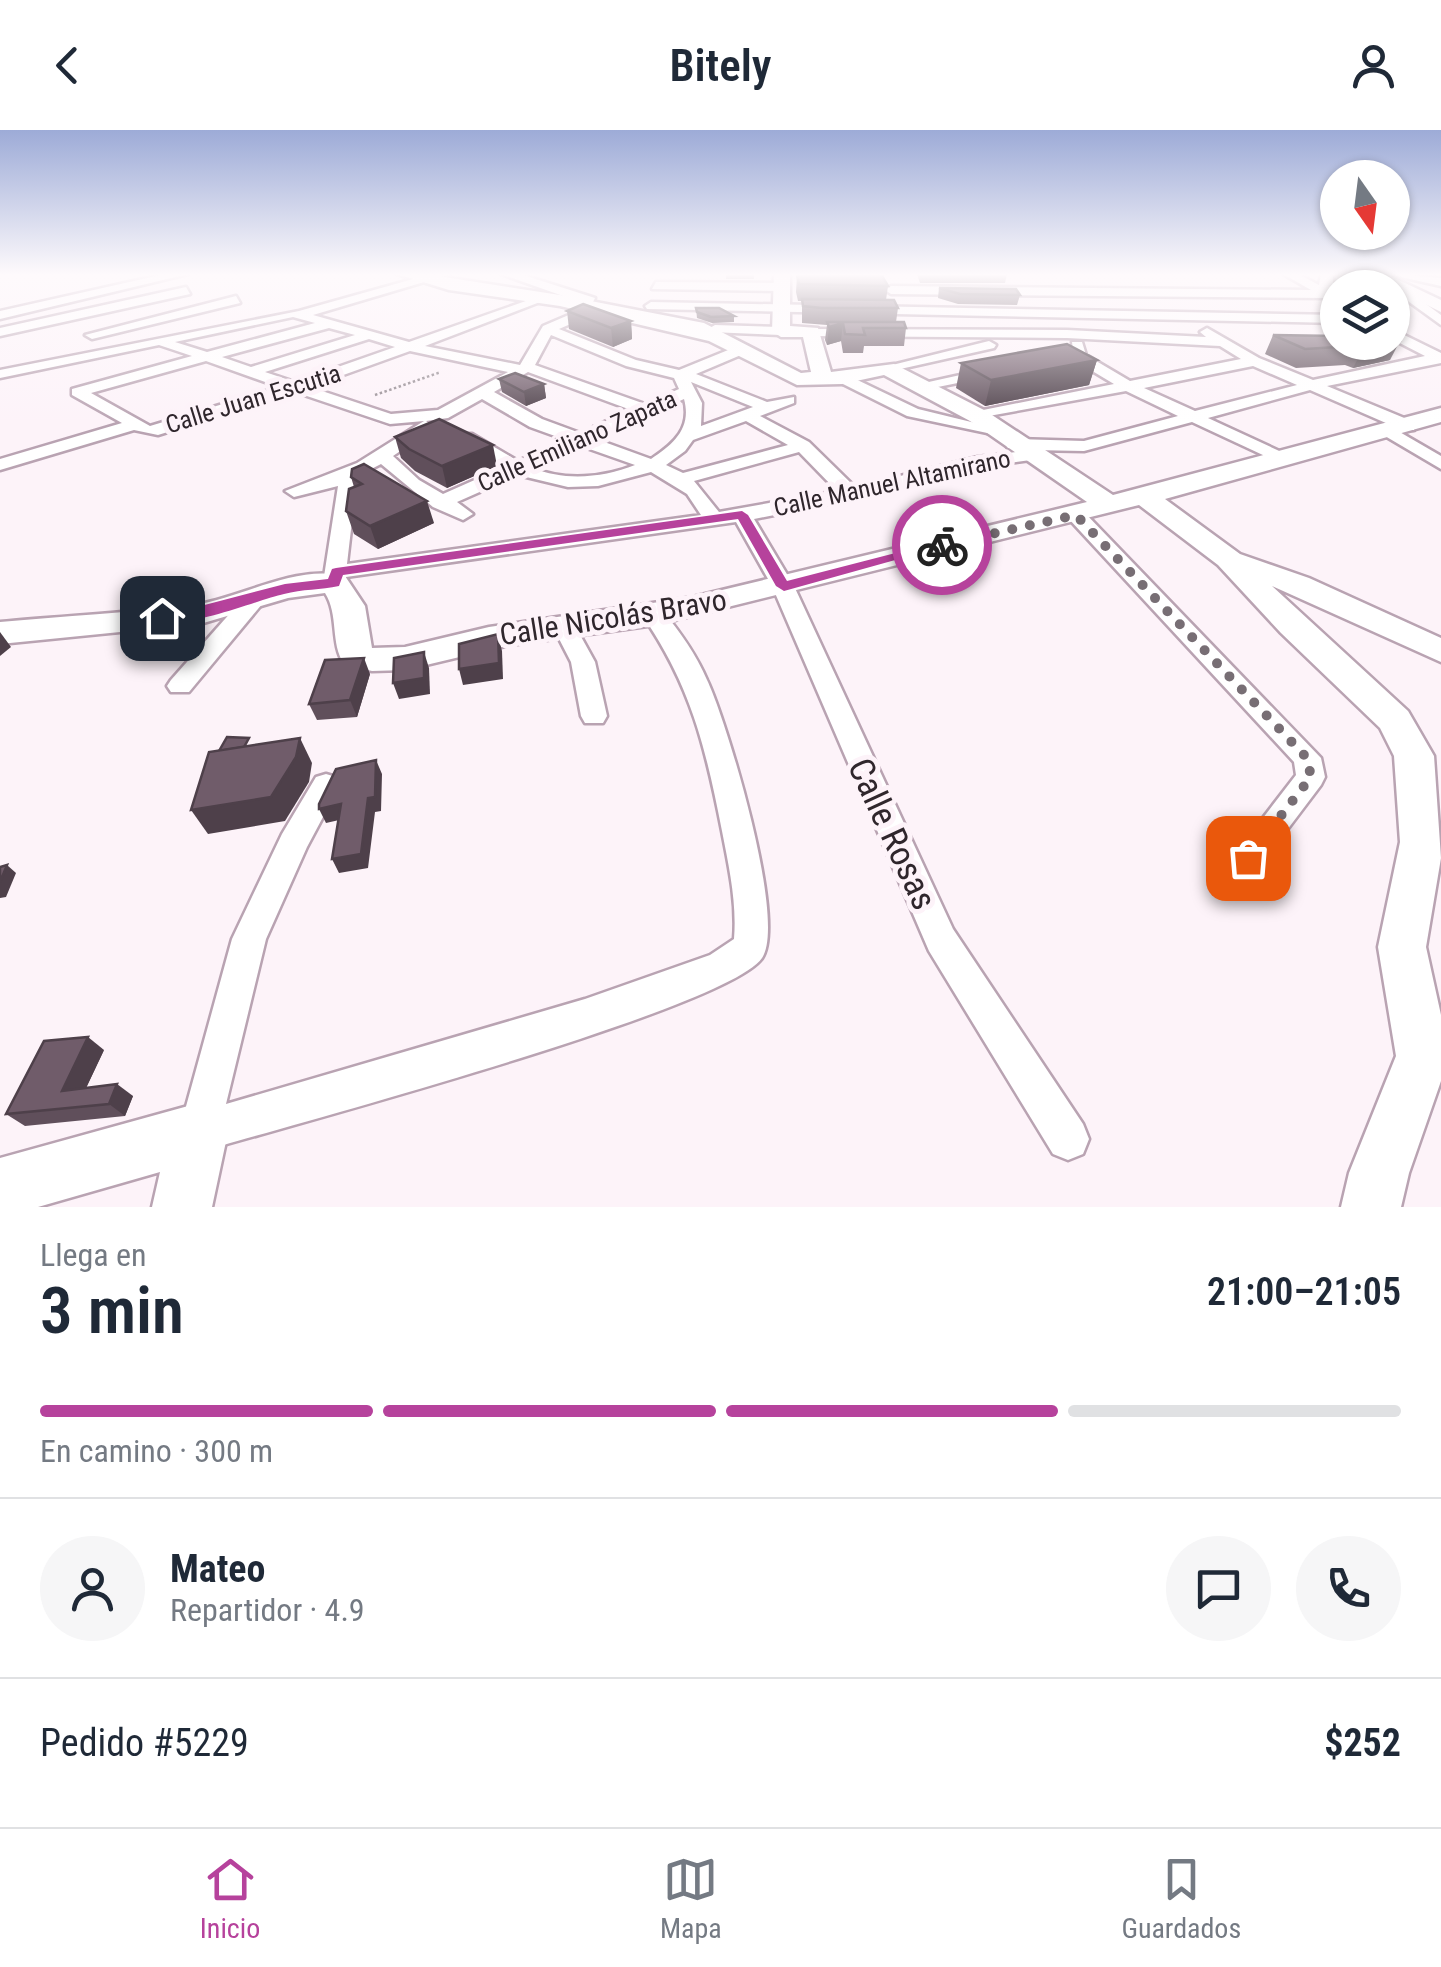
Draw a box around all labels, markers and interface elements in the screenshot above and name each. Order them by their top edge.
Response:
icon: back [40,38,95,93]
icon: person [1346,38,1401,93]
text: Bitely [669,39,772,92]
north arrow [1320,160,1410,250]
map controls [1320,160,1410,360]
button: layers [1320,270,1410,360]
street label: Calle Juan Escutia [162,359,344,439]
street label: Calle Emiliano Zapata [473,384,681,498]
street label: Calle Manuel Altamirano [771,444,1013,522]
courier [892,495,992,595]
icon: bike [915,518,970,573]
pin [120,576,205,661]
street label: Calle Nicolás Bravo [497,582,729,652]
icon: home [135,591,190,646]
street label: Calle Rosas [839,752,945,916]
pin [1206,816,1291,901]
icon: bag [1221,831,1276,886]
text: Llega en [40,1236,147,1274]
text: 21:00–21:05 [1207,1270,1401,1314]
text: 3 min [40,1273,184,1349]
text: En camino · 300 m [40,1432,273,1470]
button: person [40,1536,145,1641]
button: chat [1166,1536,1271,1641]
button: phone [1296,1536,1401,1641]
text: Mateo [170,1547,265,1591]
text: Repartidor · 4.9 [170,1591,365,1629]
text: Pedido #5229 [40,1721,249,1765]
text: $252 [1324,1721,1401,1765]
tab: Inicio [200,1852,260,1945]
tab: Mapa [660,1852,722,1945]
tab: Guardados [1121,1852,1241,1945]

